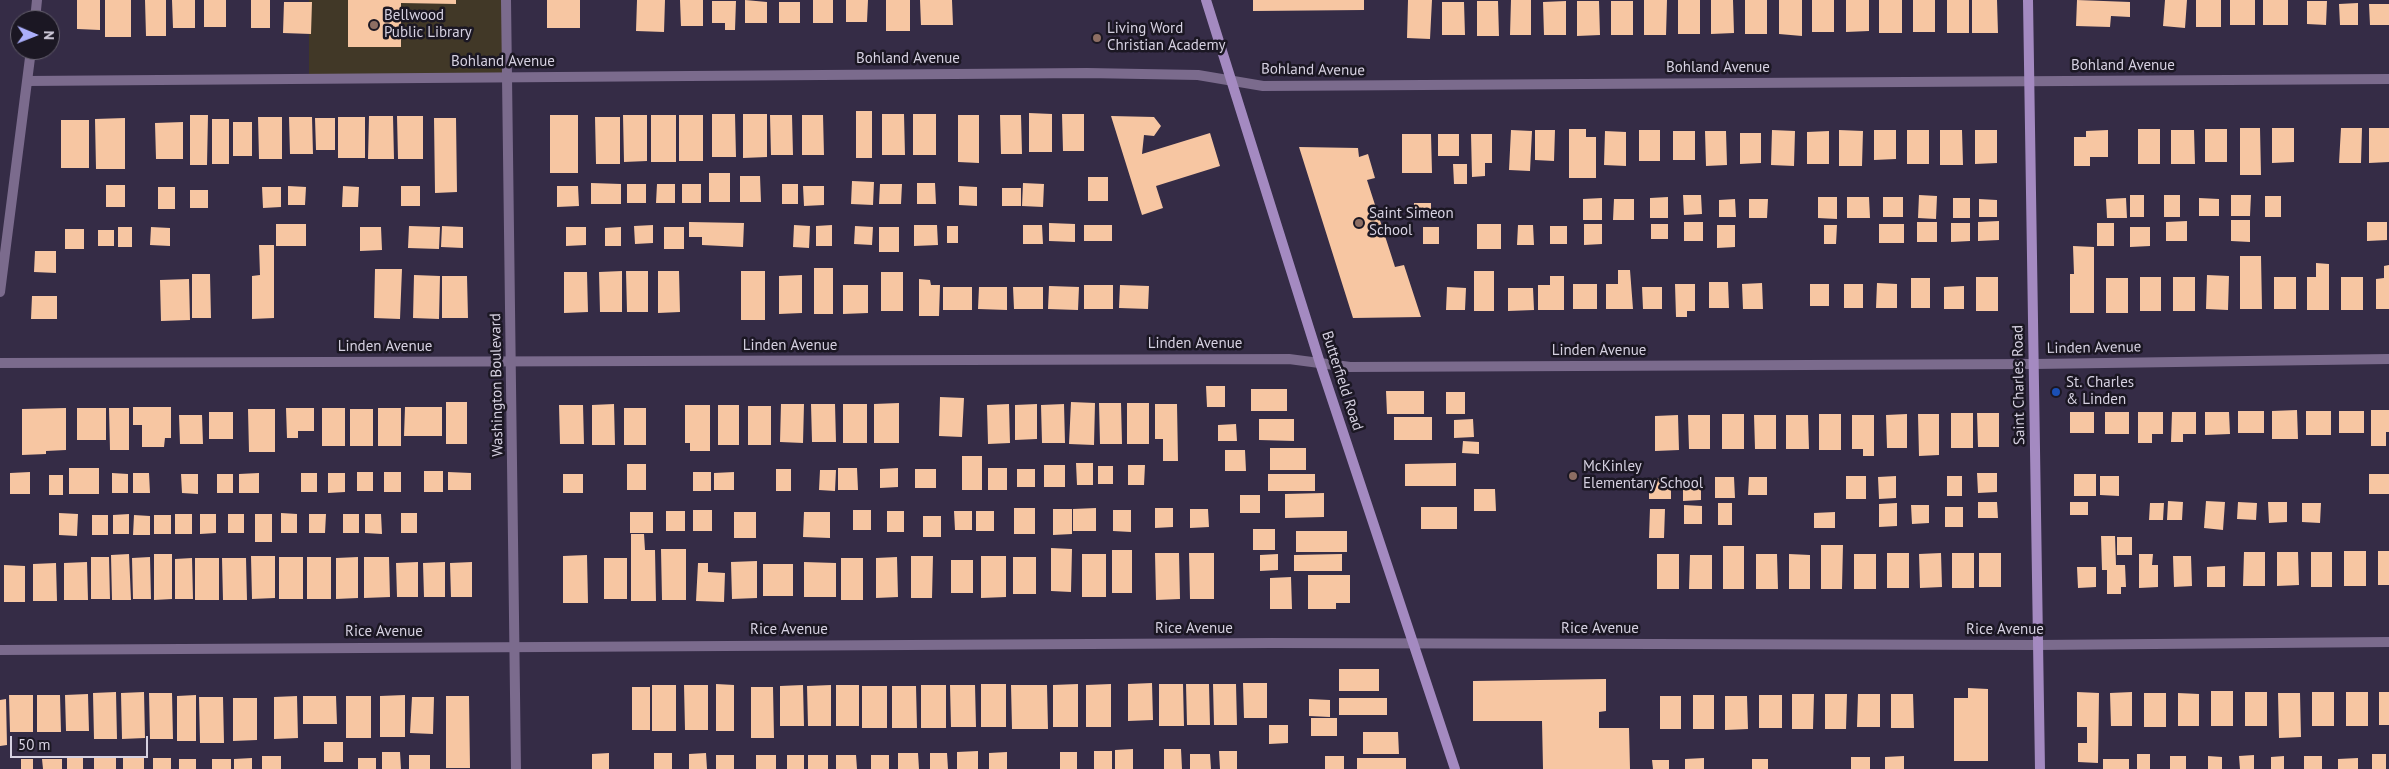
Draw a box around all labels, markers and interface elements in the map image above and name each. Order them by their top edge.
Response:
place label: Bellwood Public Library [384,7,472,42]
north arrow [10,10,60,60]
marker: Bellwood Public Library [368,19,380,31]
place label: Living Word Christian Academy [1107,20,1226,55]
text: N [40,30,58,40]
marker: Living Word Christian Academy [1091,32,1103,44]
street label: Bohland Avenue [856,50,960,68]
street label: Bohland Avenue [451,53,555,71]
street label: Bohland Avenue [2071,57,2175,75]
street label: Bohland Avenue [1666,59,1770,77]
street label: Bohland Avenue [1261,60,1365,80]
place label: Saint Simeon School [1369,205,1454,240]
marker: Saint Simeon School [1353,217,1365,229]
street label: Washington Boulevard [487,313,507,457]
street label: Saint Charles Road [2009,325,2029,445]
street label: Butterfield Road [1317,329,1367,433]
street label: Linden Avenue [1148,335,1242,353]
street label: Linden Avenue [743,337,837,355]
street label: Linden Avenue [338,338,432,356]
street label: Linden Avenue [2046,338,2142,358]
street label: Linden Avenue [1552,342,1646,360]
place label: St. Charles & Linden [2066,374,2134,409]
marker: St. Charles & Linden [2050,386,2062,398]
place label: McKinley Elementary School [1583,458,1703,493]
marker: McKinley Elementary School [1567,470,1579,482]
street label: Rice Avenue [1155,620,1233,638]
street label: Rice Avenue [1561,620,1639,638]
street label: Rice Avenue [750,621,828,639]
street label: Rice Avenue [1966,621,2044,639]
street label: Rice Avenue [345,623,423,641]
scale bar [12,726,150,758]
text: 50 m [18,735,51,754]

